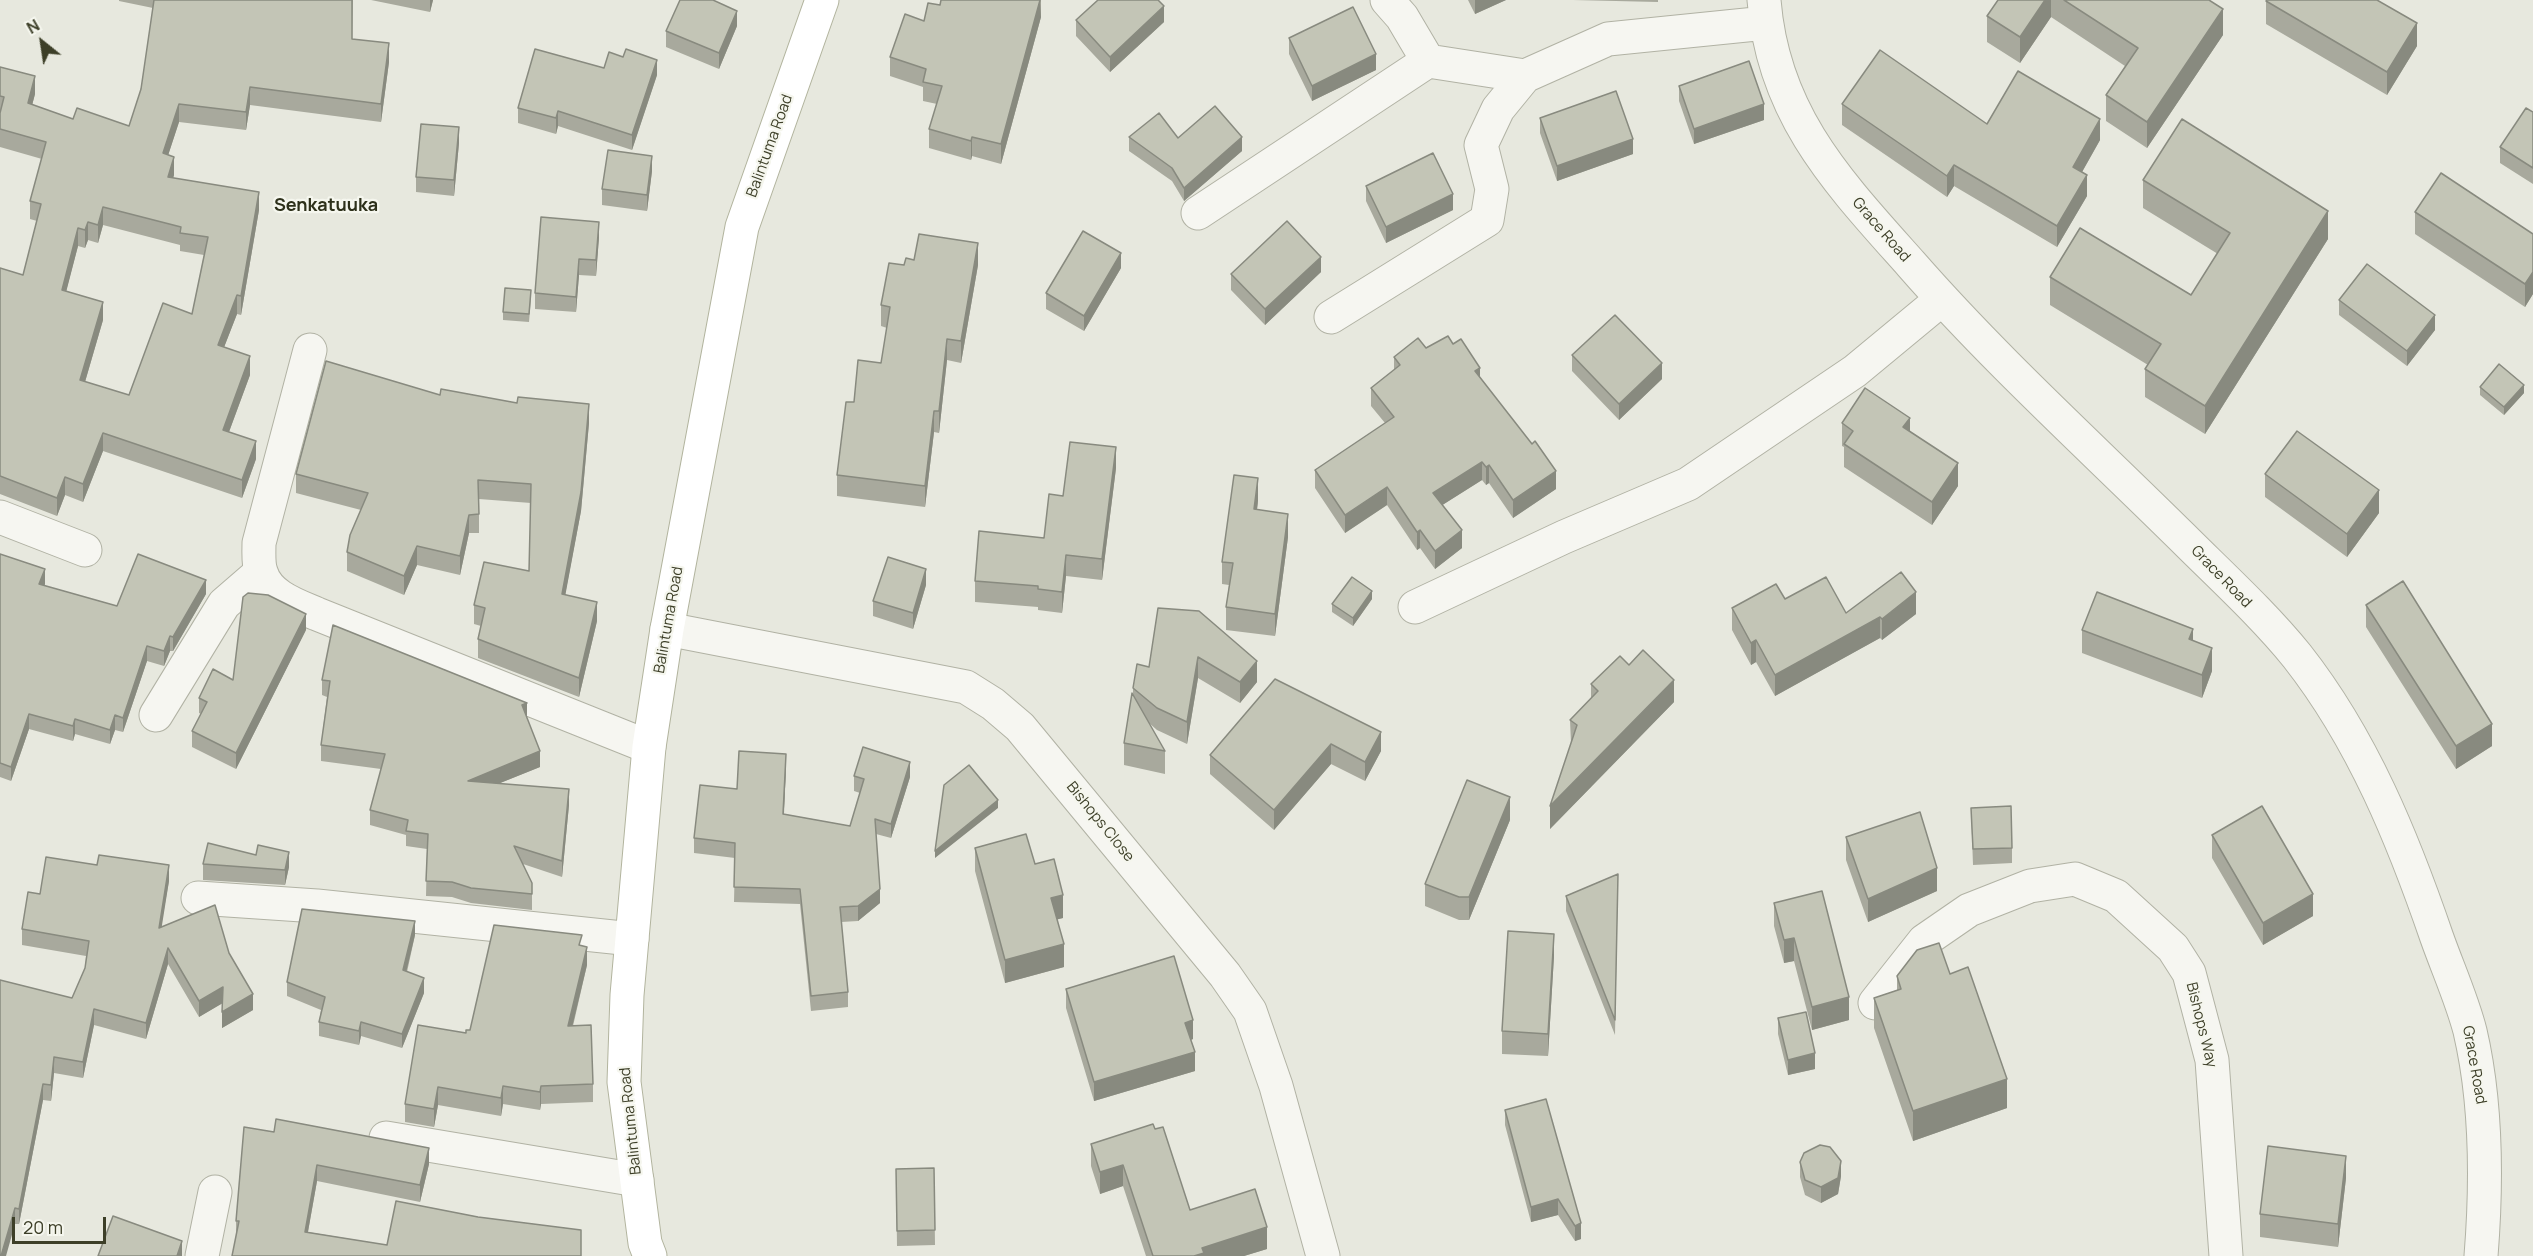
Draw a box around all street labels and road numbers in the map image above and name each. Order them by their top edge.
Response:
street label: Balintuma Road [743,92,797,200]
street label: Grace Road [1848,194,1914,266]
street label: Grace Road [2187,542,2255,612]
street label: Balintuma Road [651,565,687,675]
street label: Bishops Close [1062,778,1138,866]
street label: Bishops Way [2182,981,2220,1069]
street label: Grace Road [2458,1024,2490,1106]
street label: Balintuma Road [616,1066,646,1176]

